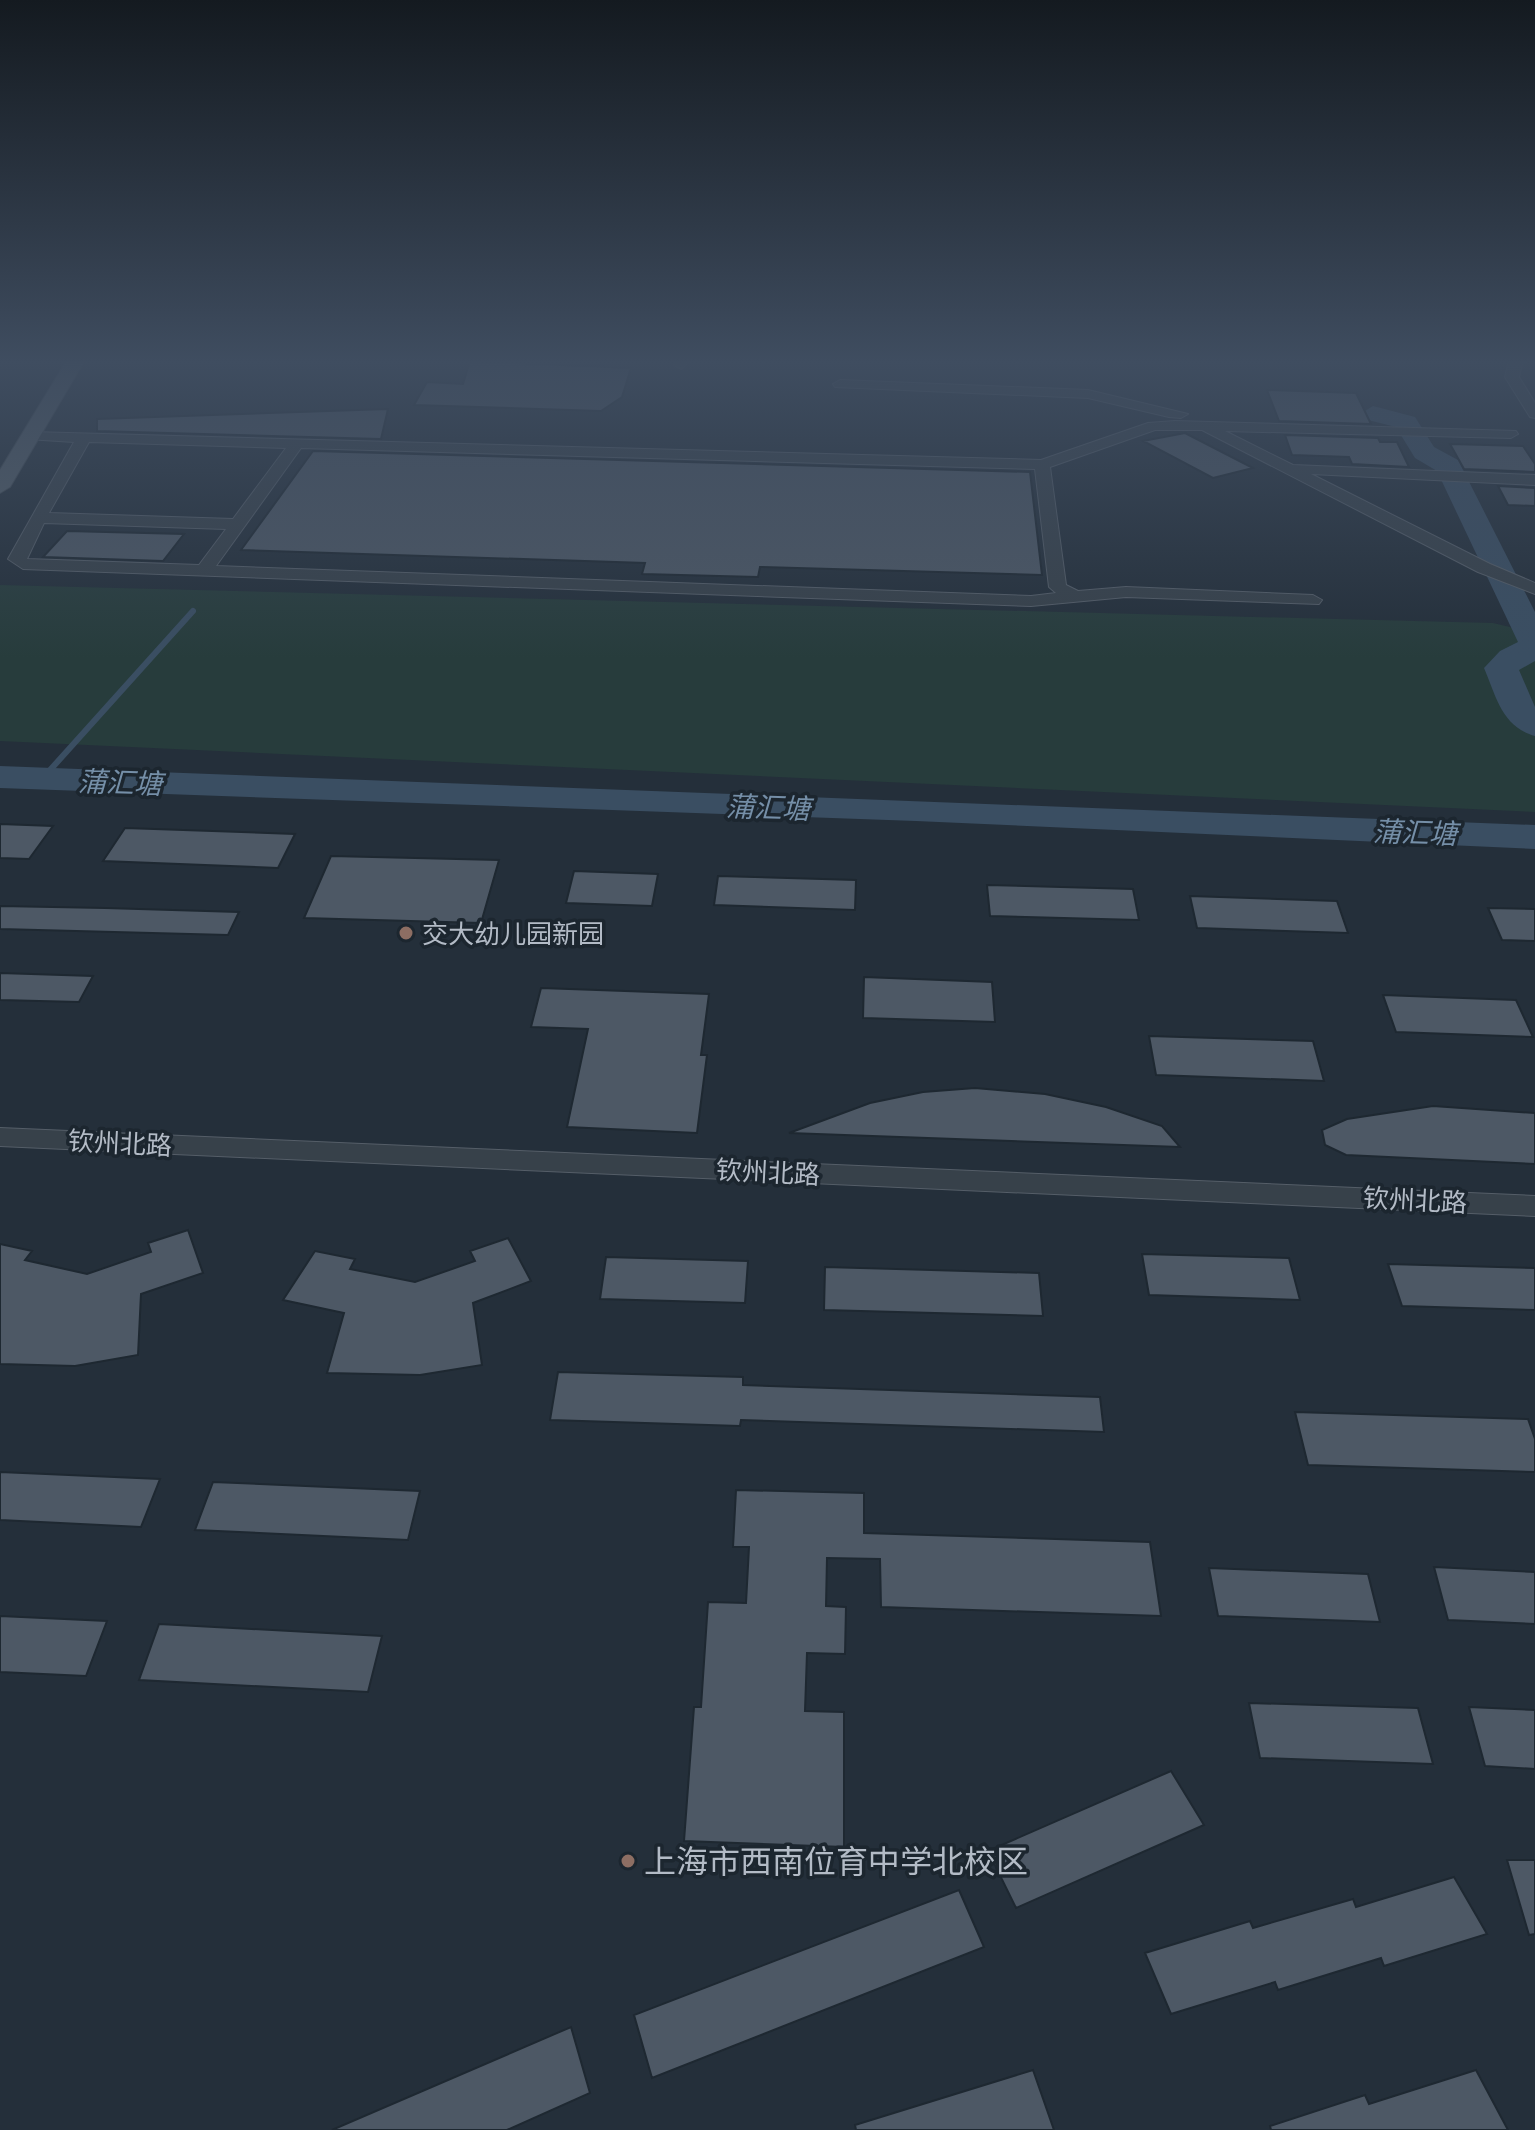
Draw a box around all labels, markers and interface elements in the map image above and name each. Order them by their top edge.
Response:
water label: 蒲汇塘 [77,765,167,799]
water label: 蒲汇塘 [725,790,815,824]
water label: 蒲汇塘 [1372,815,1462,849]
place label: 交大幼儿园新园 [422,919,604,948]
marker: 交大幼儿园新园 [397,924,415,942]
street label: 钦州北路 [67,1126,173,1160]
street label: 钦州北路 [715,1155,821,1189]
street label: 钦州北路 [1362,1183,1468,1217]
place label: 上海市西南位育中学北校区 [644,1843,1028,1879]
marker: 上海市西南位育中学北校区 [619,1852,637,1870]

